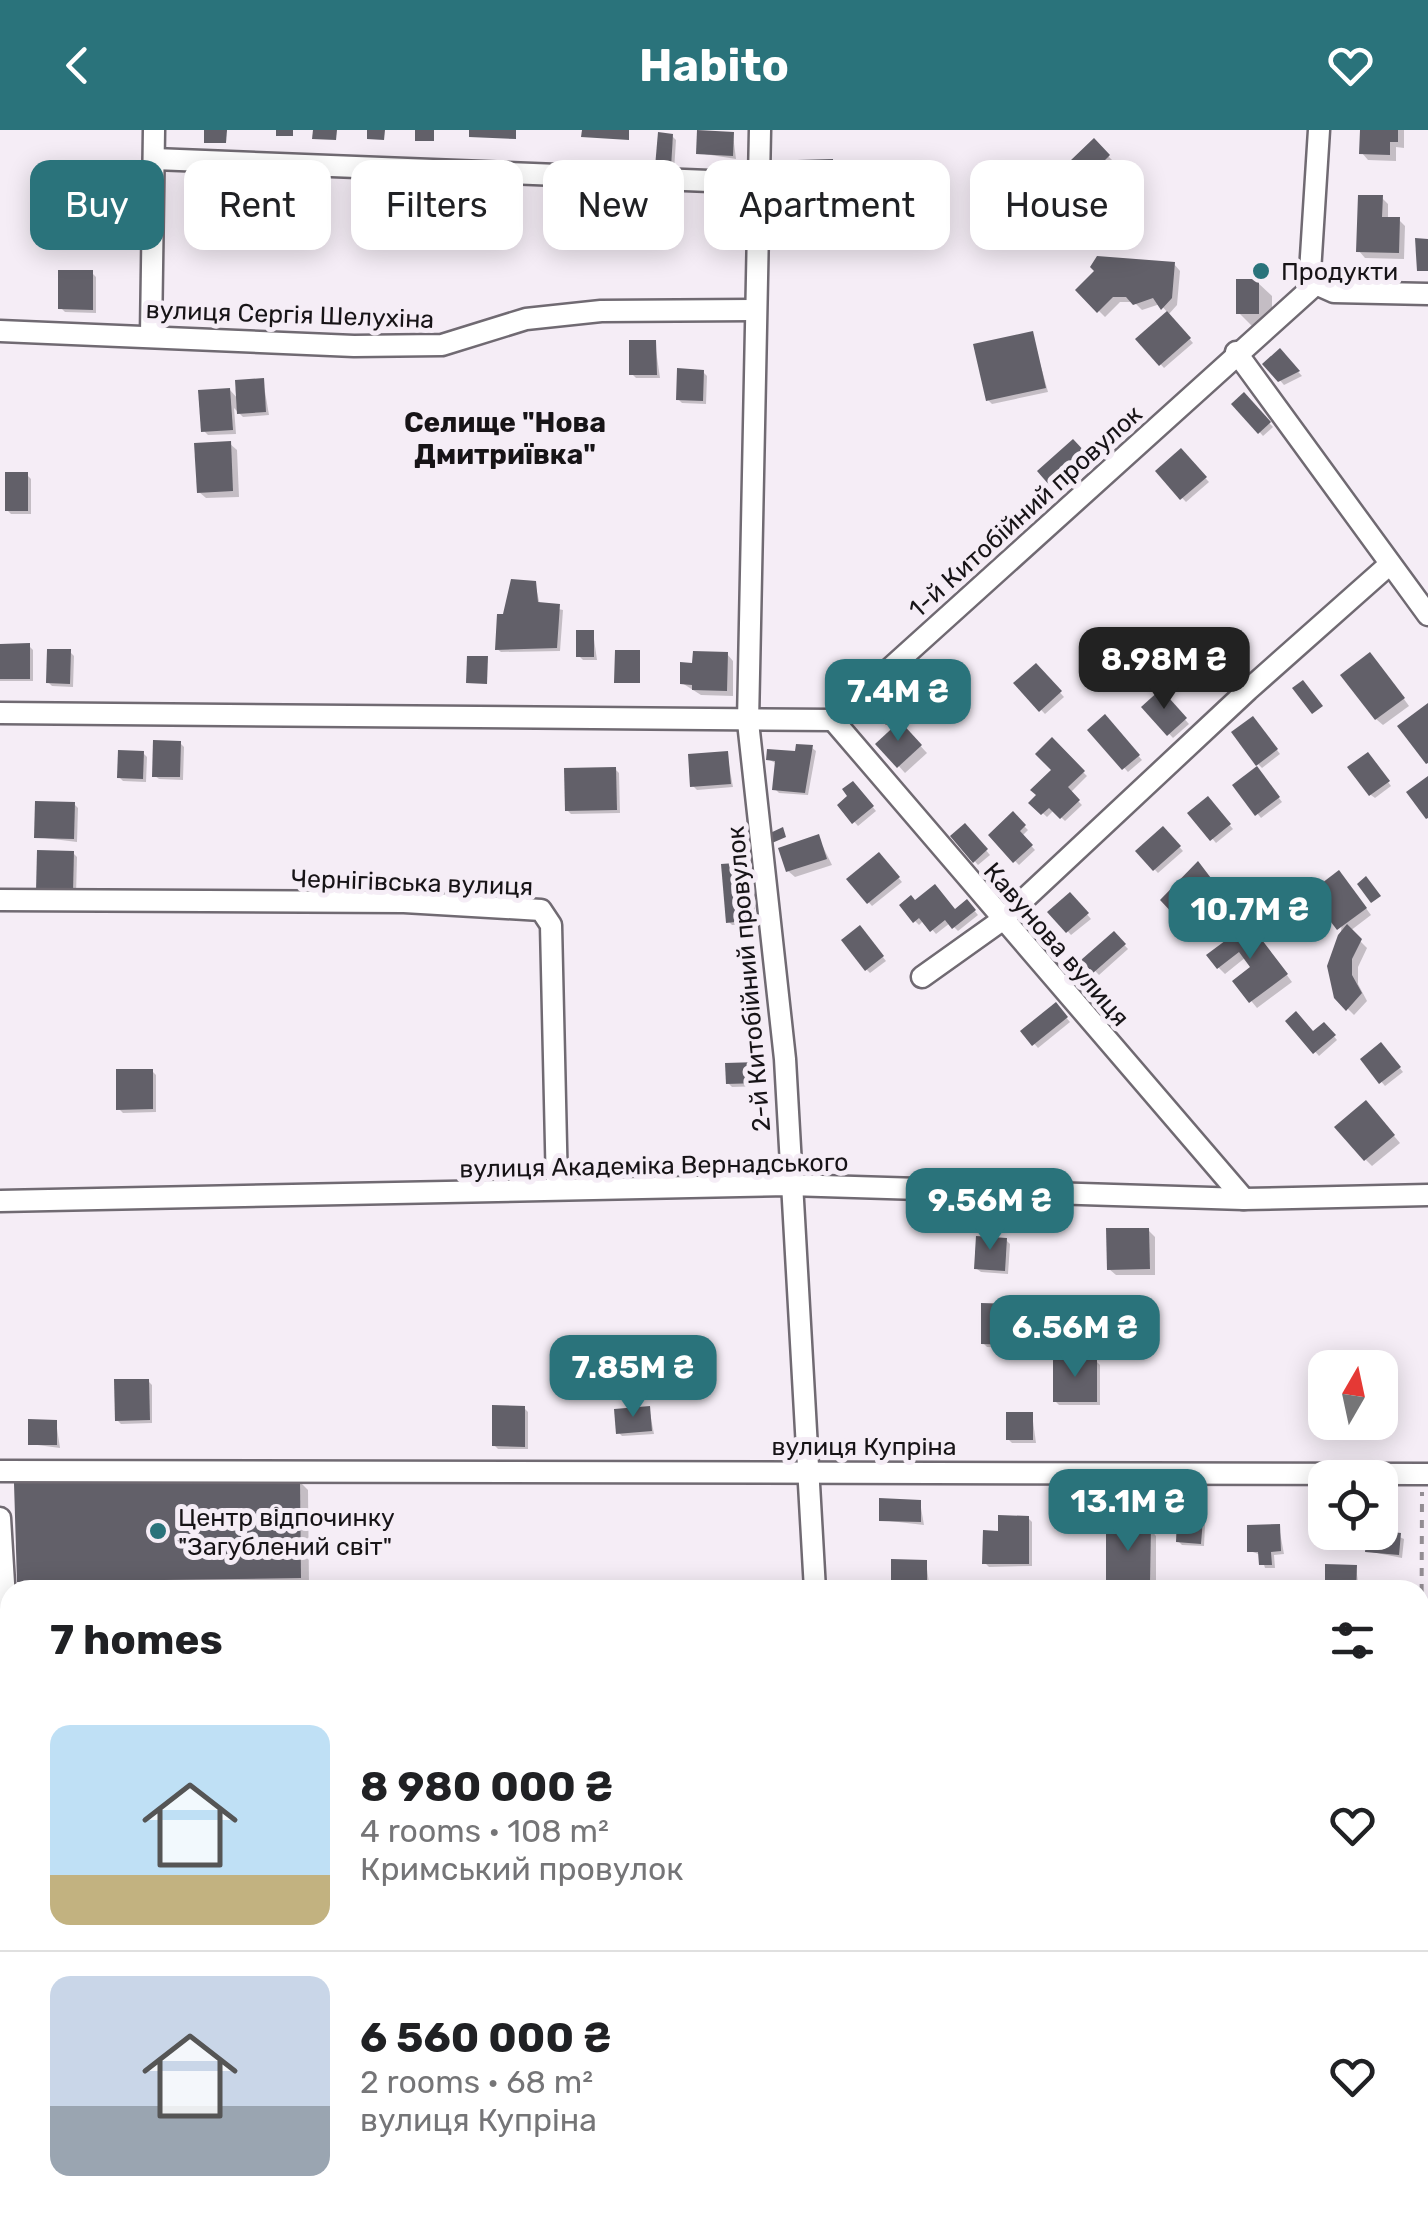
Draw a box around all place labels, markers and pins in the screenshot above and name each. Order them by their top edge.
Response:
place label: Продукти [1281,257,1398,286]
marker: Продукти [1250,260,1272,282]
pin: 8.98M ₴ [1072,627,1256,712]
pin: 7.4M ₴ [817,659,979,744]
pin: 10.7M ₴ [1158,877,1342,962]
pin: 9.56M ₴ [898,1168,1082,1253]
pin: 6.56M ₴ [983,1295,1167,1380]
pin: 7.85M ₴ [541,1335,725,1420]
pin: 13.1M ₴ [1036,1469,1220,1554]
place label: Центр відпочинку "Загублений світ" [178,1503,395,1561]
marker: Центр відпочинку "Загублений світ" [147,1520,169,1542]

